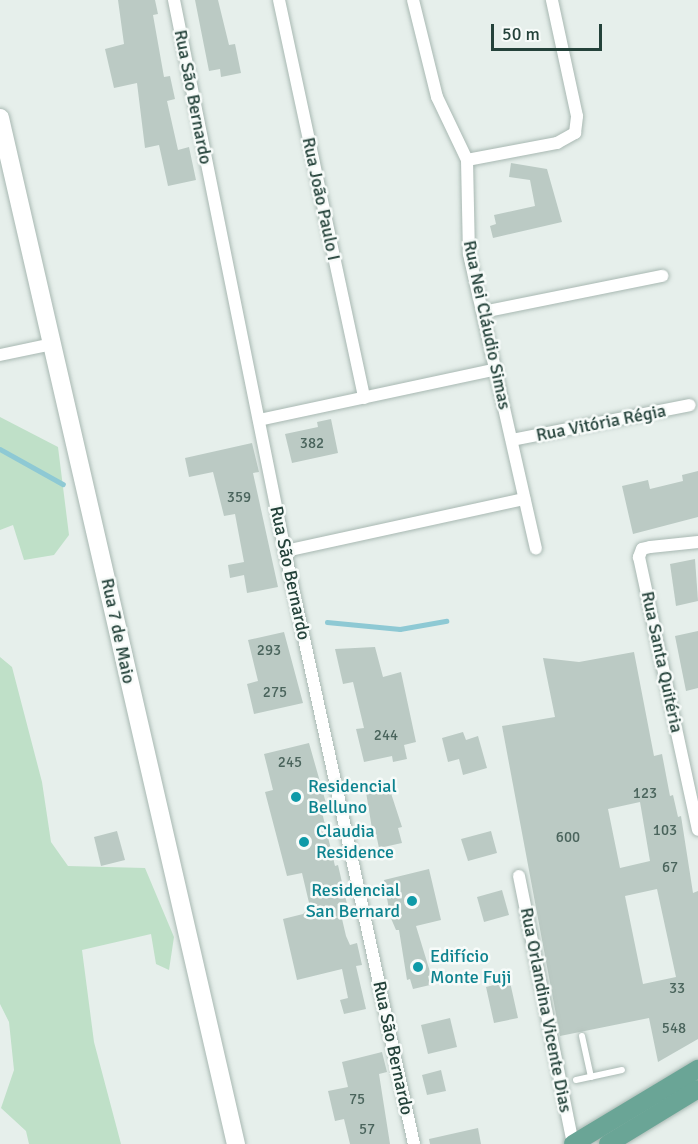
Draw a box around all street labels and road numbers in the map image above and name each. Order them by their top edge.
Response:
street label: Rua São Bernardo [169,28,217,166]
street label: Rua João Paulo I [297,135,345,263]
street label: Rua Nei Cláudio Simas [459,238,515,412]
street label: Rua Vitória Régia [534,400,668,446]
street label: Rua São Bernardo [265,504,315,642]
street label: Rua 7 de Maio [96,576,140,686]
street label: Rua Santa Quitéria [636,589,688,735]
street label: Rua Orlandina Vicente Dias [516,906,576,1114]
street label: Rua São Bernardo [368,979,418,1117]

